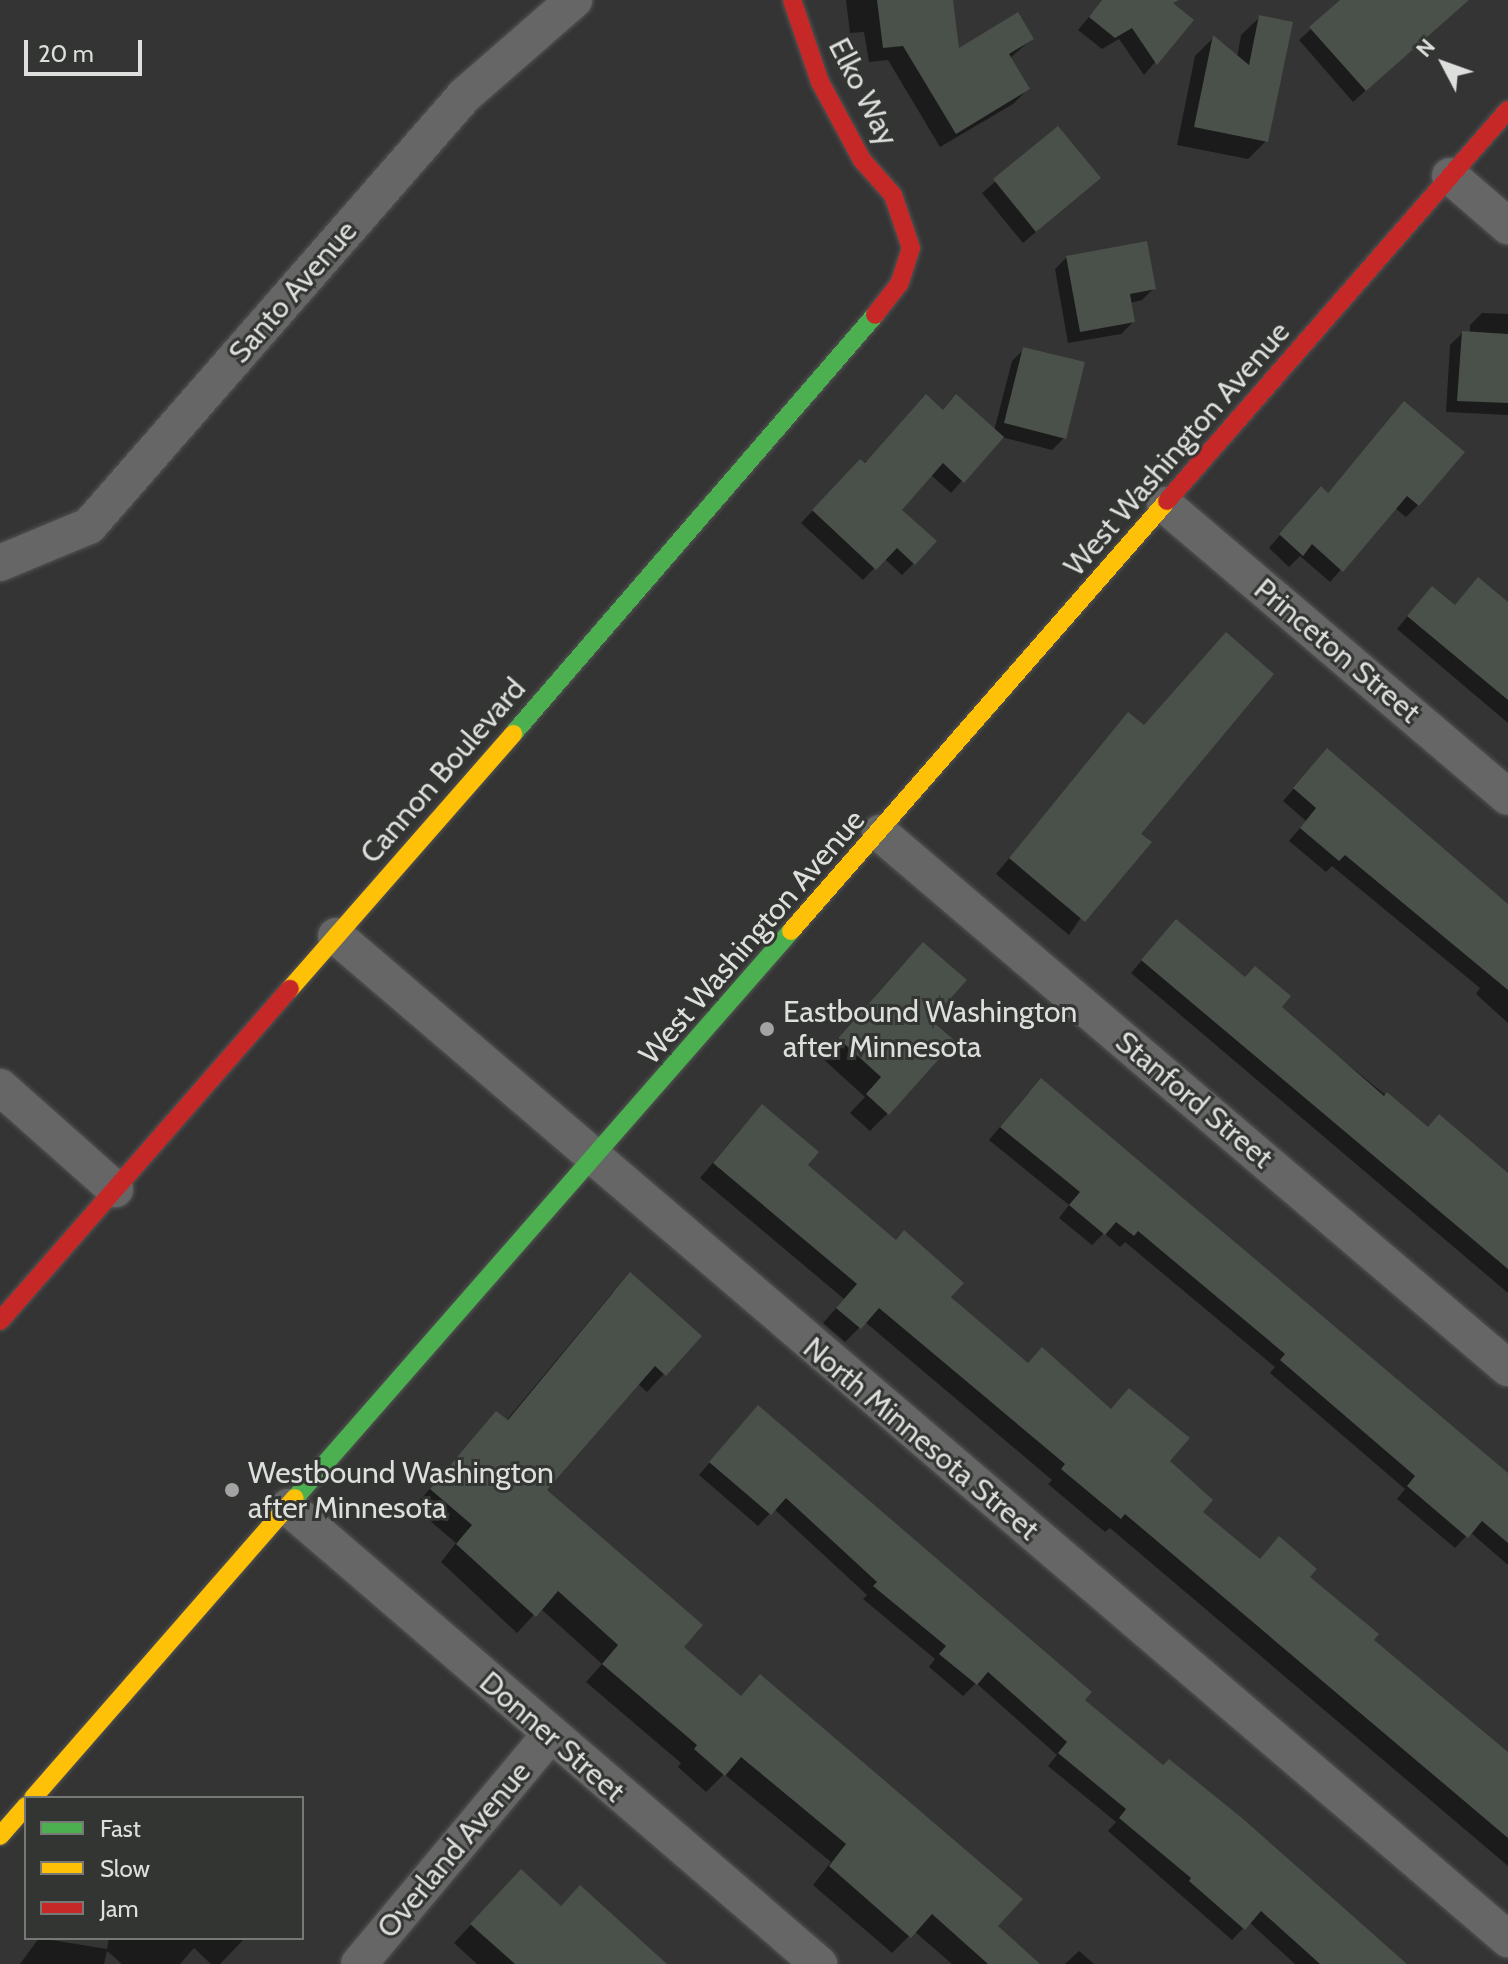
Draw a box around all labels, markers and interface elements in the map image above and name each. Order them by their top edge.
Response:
scale bar [28,24,146,74]
north arrow [1404,24,1484,104]
street label: Elko Way [821,32,905,152]
text: N [1410,33,1441,63]
text: 20 m [38,39,94,68]
street label: Santo Avenue [221,213,365,371]
street label: West Washington Avenue [1057,314,1297,584]
street label: Princeton Street [1247,571,1427,731]
street label: Cannon Boulevard [353,671,533,871]
street label: West Washington Avenue [632,802,872,1072]
place label: Eastbound Washington after Minnesota [783,994,1077,1064]
marker: Eastbound Washington after Minnesota [758,1020,776,1038]
street label: Stanford Street [1108,1024,1280,1176]
street label: North Minnesota Street [796,1330,1046,1548]
place label: Westbound Washington after Minnesota [248,1455,554,1526]
marker: Westbound Washington after Minnesota [223,1481,241,1499]
street label: Donner Street [472,1664,632,1810]
street label: Overland Avenue [370,1754,538,1946]
legend [24,1796,304,1940]
text: Fast [100,1814,141,1843]
text: Slow [100,1854,150,1883]
text: Jam [100,1894,138,1923]

